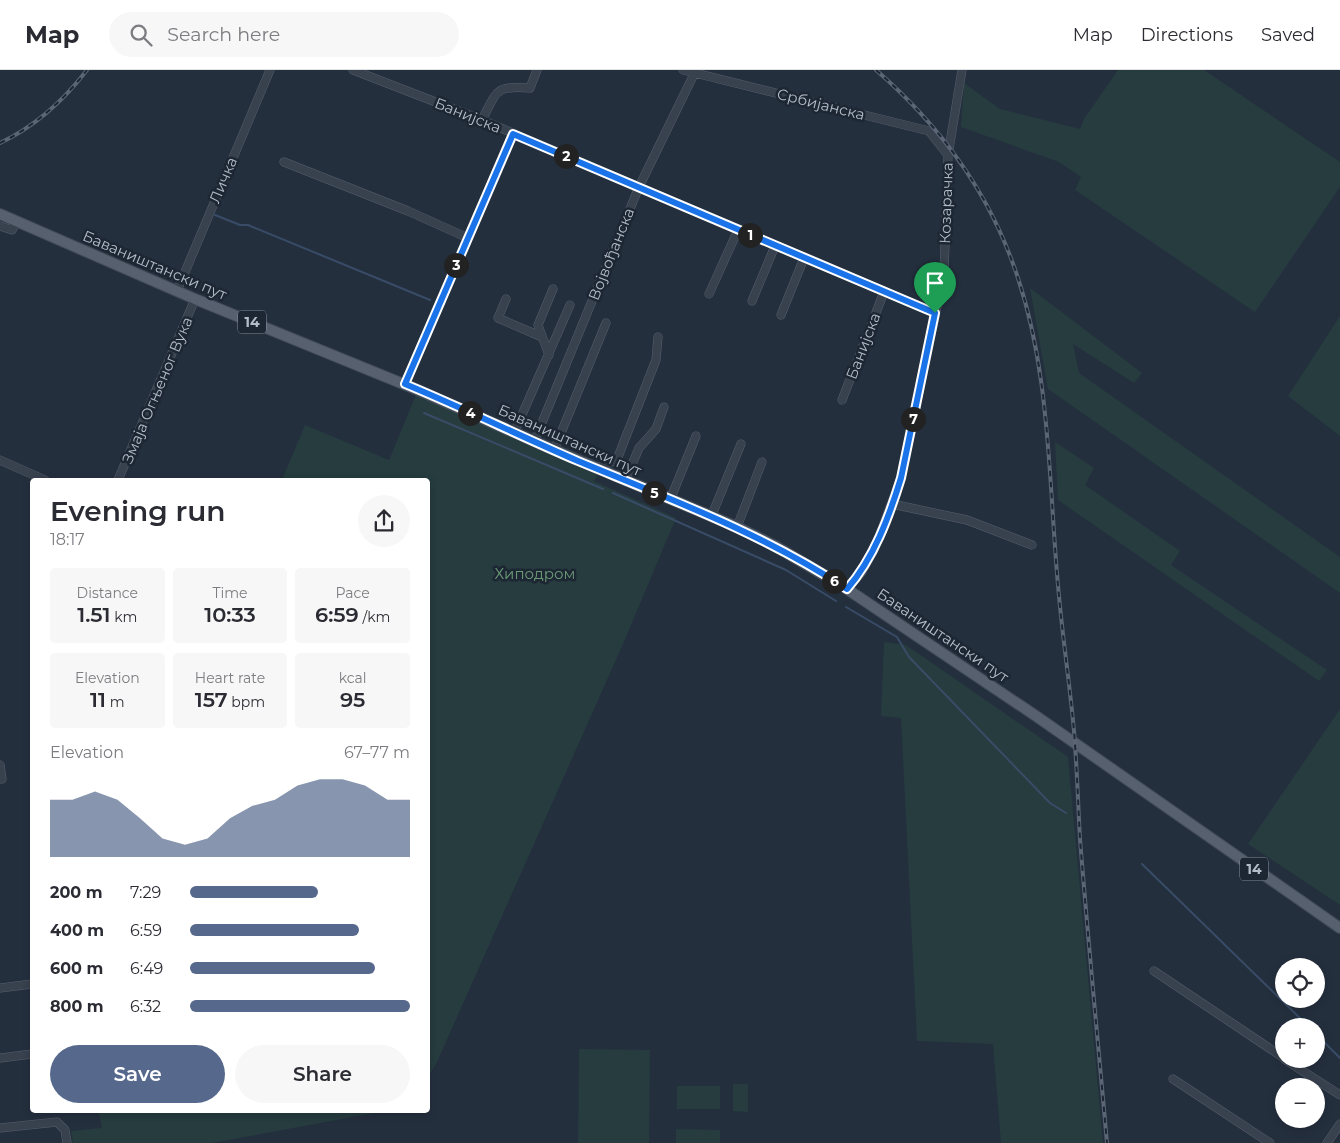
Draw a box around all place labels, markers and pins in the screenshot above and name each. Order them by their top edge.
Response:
pin: 2 [554,144,578,168]
pin: 1 [738,222,762,248]
pin: 3 [444,252,468,278]
pin [914,262,956,313]
pin: 4 [458,400,482,426]
pin: 7 [900,406,926,432]
pin: 5 [642,480,666,506]
pin: 6 [822,568,846,594]

